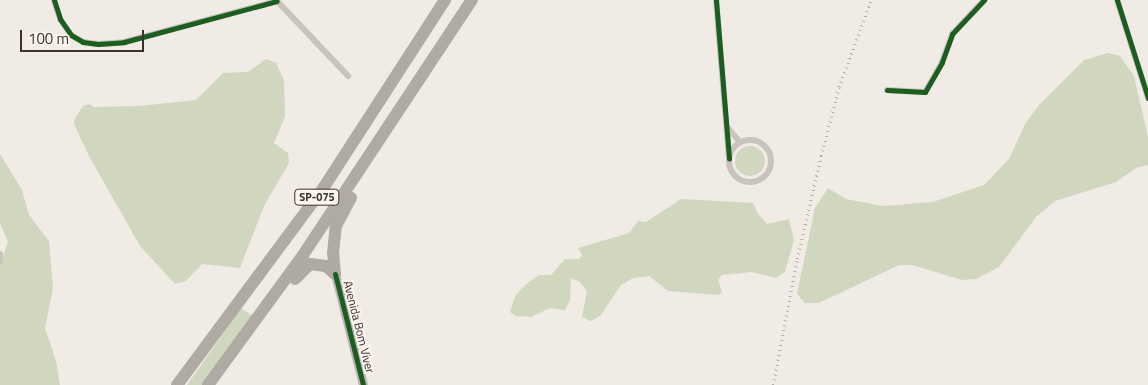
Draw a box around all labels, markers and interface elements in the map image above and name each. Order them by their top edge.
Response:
scale bar [22,20,146,52]
text: 100 m [28,27,69,50]
road number: SP-075 [293,188,341,206]
street label: Avenida Bom Viver [341,279,377,375]

